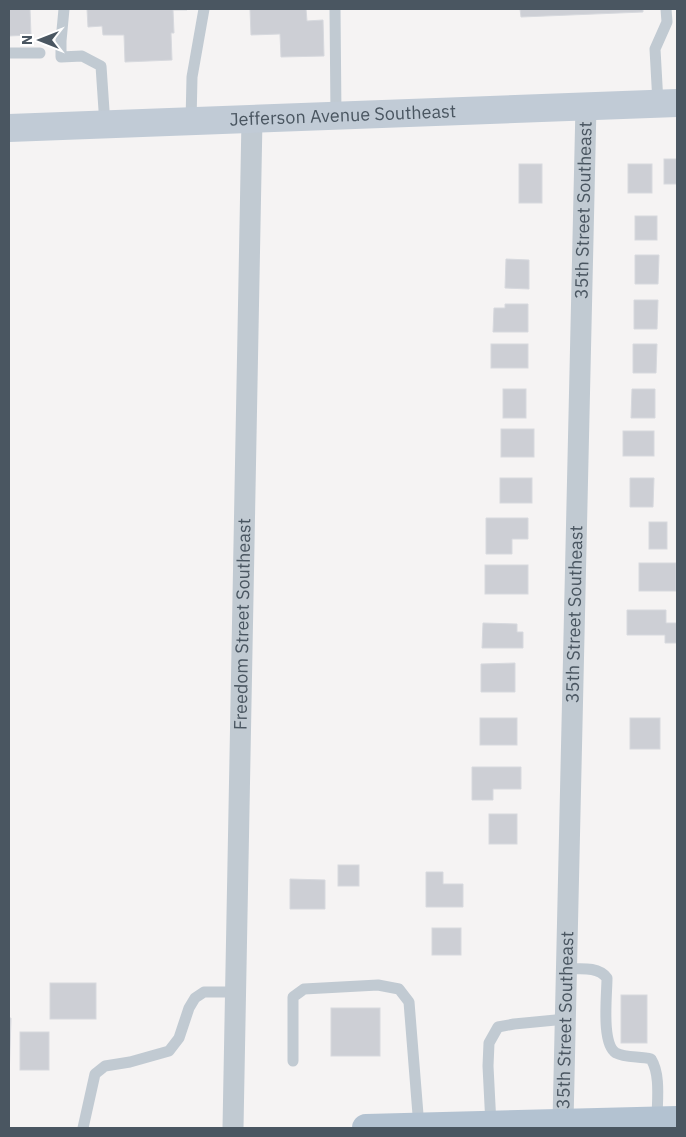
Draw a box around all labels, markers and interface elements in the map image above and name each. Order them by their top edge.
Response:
north arrow [15,15,65,65]
text: N [18,35,36,45]
street label: Jefferson Avenue Southeast [229,99,456,131]
street label: 35th Street Southeast [570,121,597,299]
street label: Freedom Street Southeast [228,518,255,730]
street label: 35th Street Southeast [560,525,588,703]
street label: 35th Street Southeast [551,931,578,1109]

